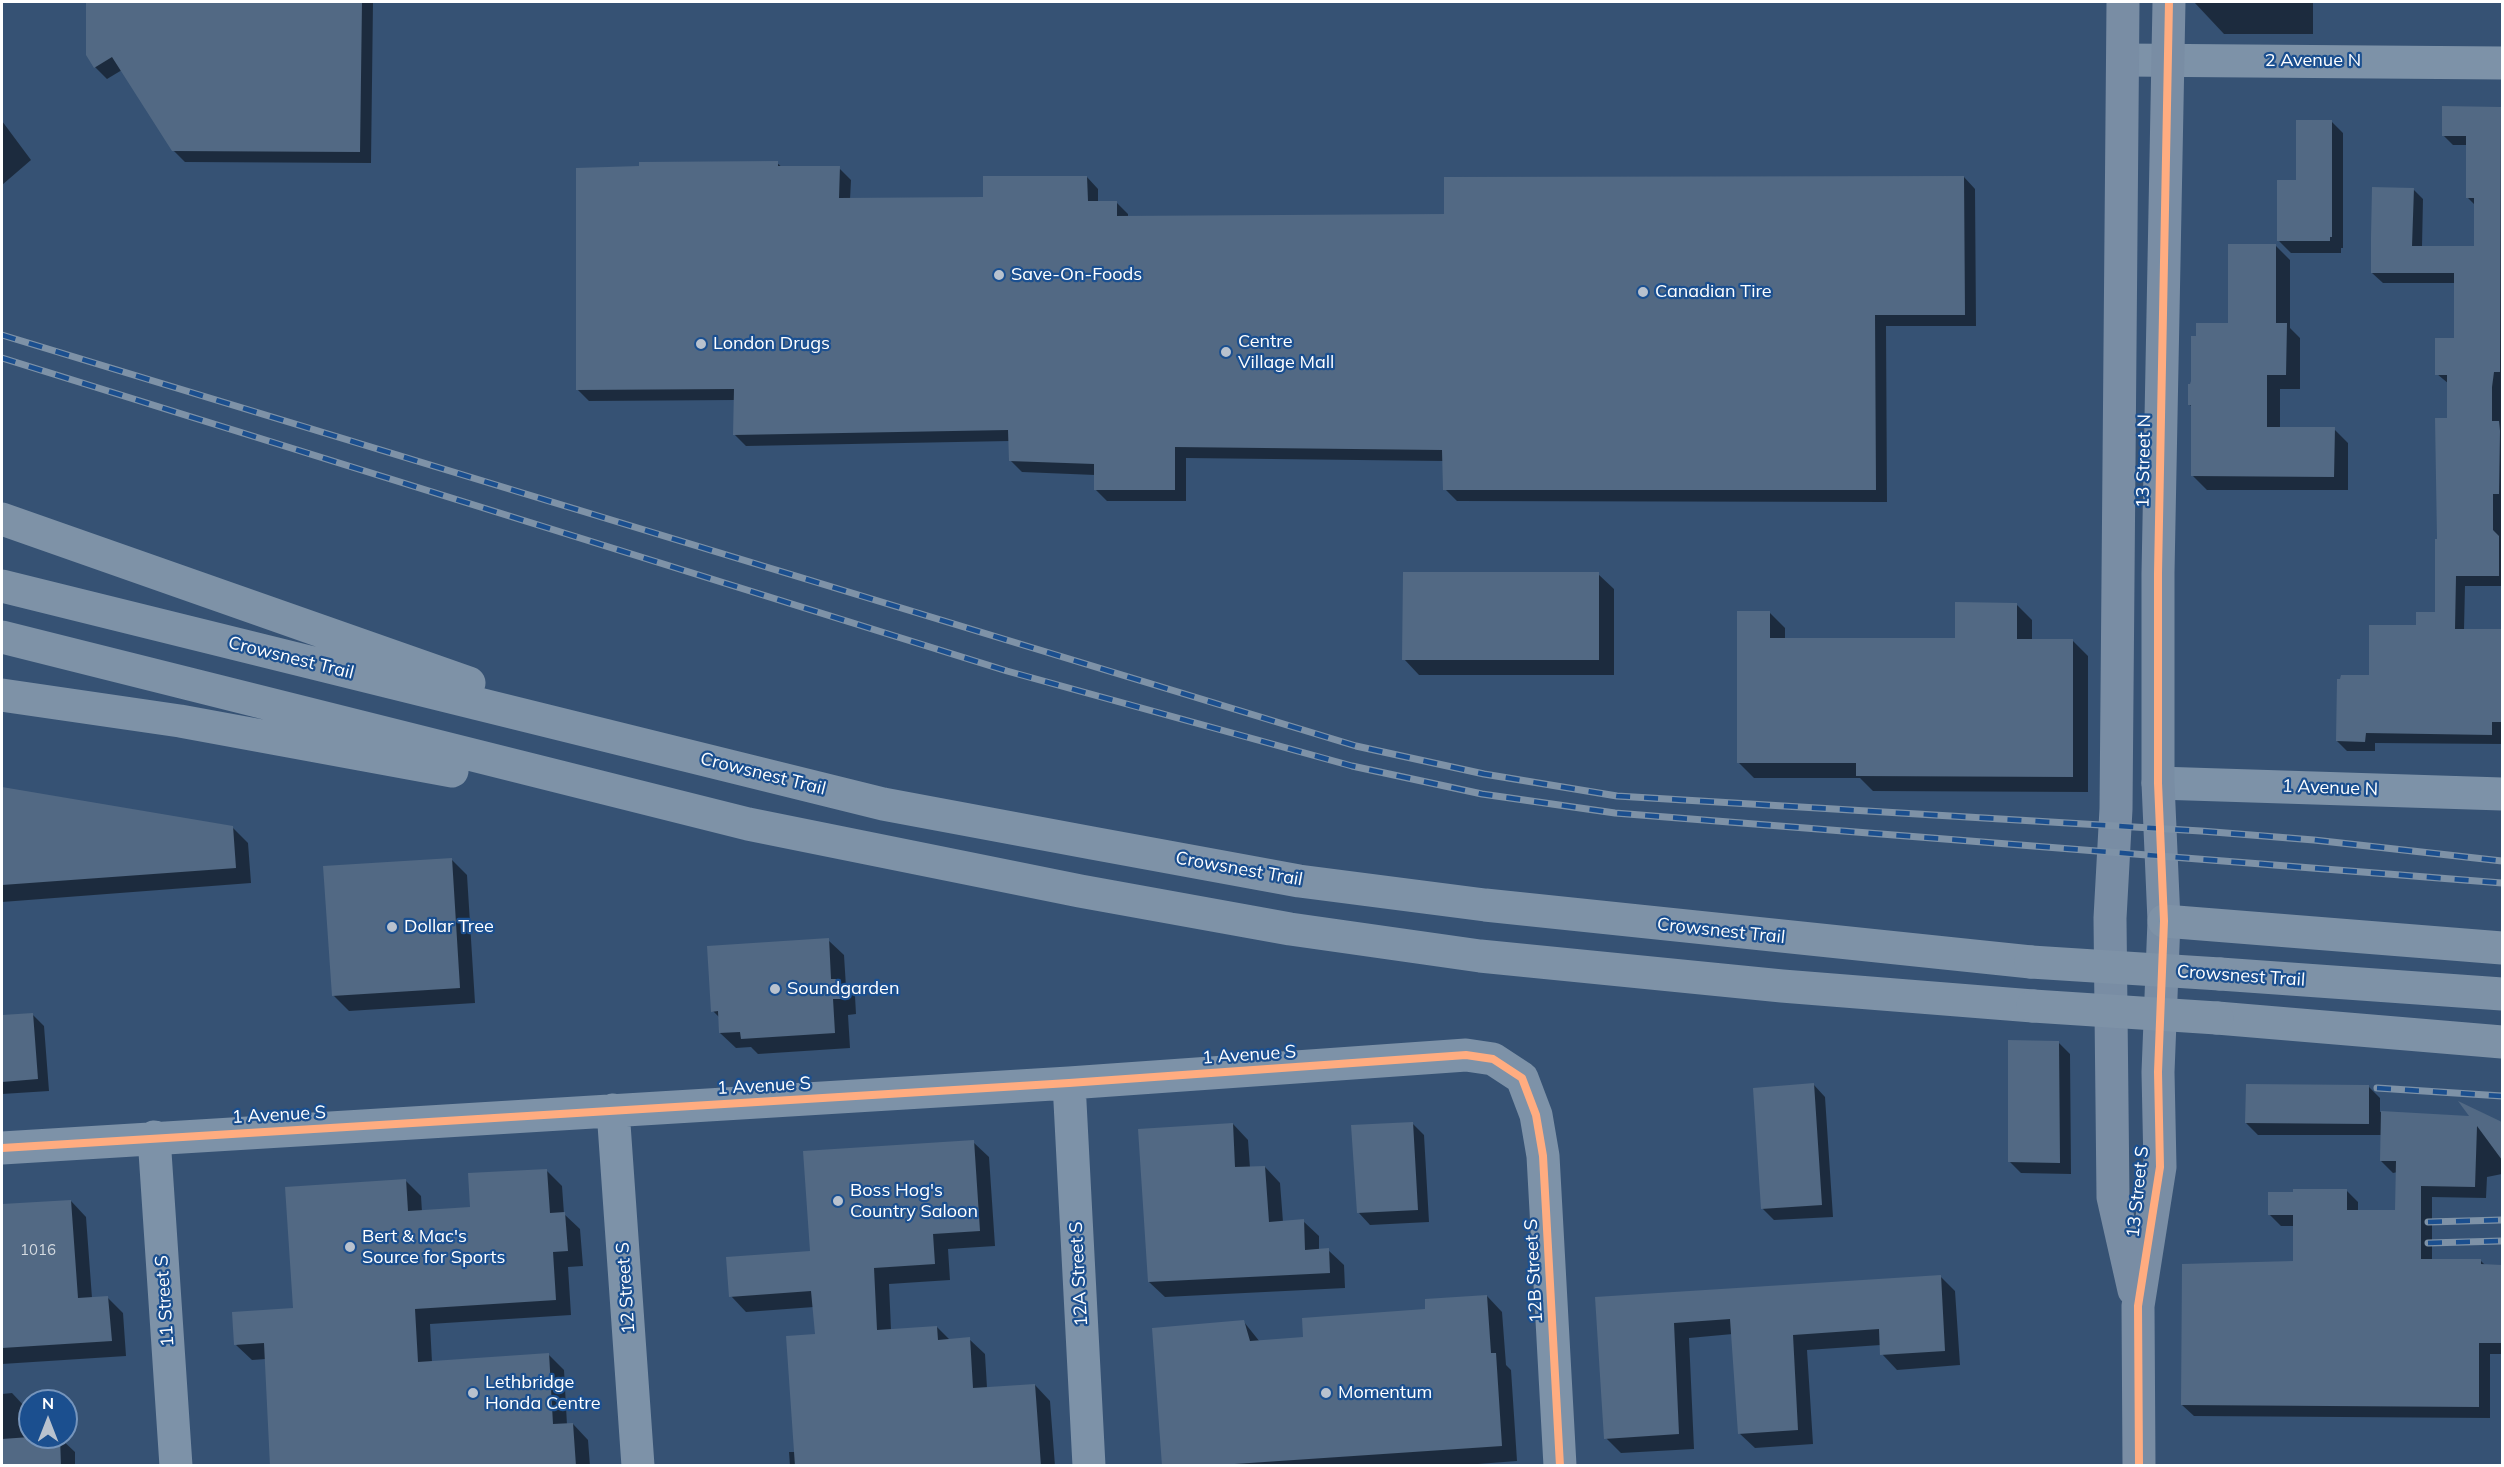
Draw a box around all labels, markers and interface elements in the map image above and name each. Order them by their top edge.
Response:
street label: 2 Avenue N [2265,50,2361,72]
place label: Save-On-Foods [1011,264,1142,286]
marker: Save-On-Foods [992,268,1006,282]
place label: Canadian Tire [1655,281,1772,303]
marker: Canadian Tire [1636,285,1650,299]
place label: Centre Village Mall [1238,331,1334,374]
place label: London Drugs [713,333,830,355]
marker: London Drugs [694,337,708,351]
marker: Centre Village Mall [1219,345,1233,359]
street label: 13 Street N [2132,414,2156,508]
street label: Crowsnest Trail [226,632,356,684]
street label: Crowsnest Trail [698,748,828,800]
street label: 1 Avenue N [2281,776,2379,800]
street label: Crowsnest Trail [1174,847,1304,891]
street label: Crowsnest Trail [1656,914,1786,948]
place label: Dollar Tree [404,916,494,938]
marker: Dollar Tree [385,920,399,934]
street label: Crowsnest Trail [2176,961,2306,991]
place label: Soundgarden [787,978,899,1000]
marker: Soundgarden [768,982,782,996]
street label: 1 Avenue S [1201,1041,1297,1069]
street label: 1 Avenue S [716,1073,812,1099]
street label: 1 Avenue S [231,1102,327,1128]
street label: 13 Street S [2122,1145,2154,1239]
place label: Boss Hog's Country Saloon [850,1180,978,1222]
marker: Boss Hog's Country Saloon [831,1194,845,1208]
street label: 12B Street S [1520,1218,1548,1324]
street label: 12A Street S [1065,1221,1093,1327]
place label: Bert & Mac's Source for Sports [362,1226,505,1268]
marker: Bert & Mac's Source for Sports [343,1240,357,1254]
house number: 1016 [20,1241,56,1259]
street label: 12 Street S [612,1241,640,1335]
street label: 11 Street S [151,1254,179,1348]
place label: Lethbridge Honda Centre [485,1372,600,1414]
place label: Momentum [1338,1382,1432,1404]
marker: Lethbridge Honda Centre [466,1386,480,1400]
marker: Momentum [1319,1386,1333,1400]
north arrow [18,1389,78,1449]
text: N [42,1393,54,1413]

